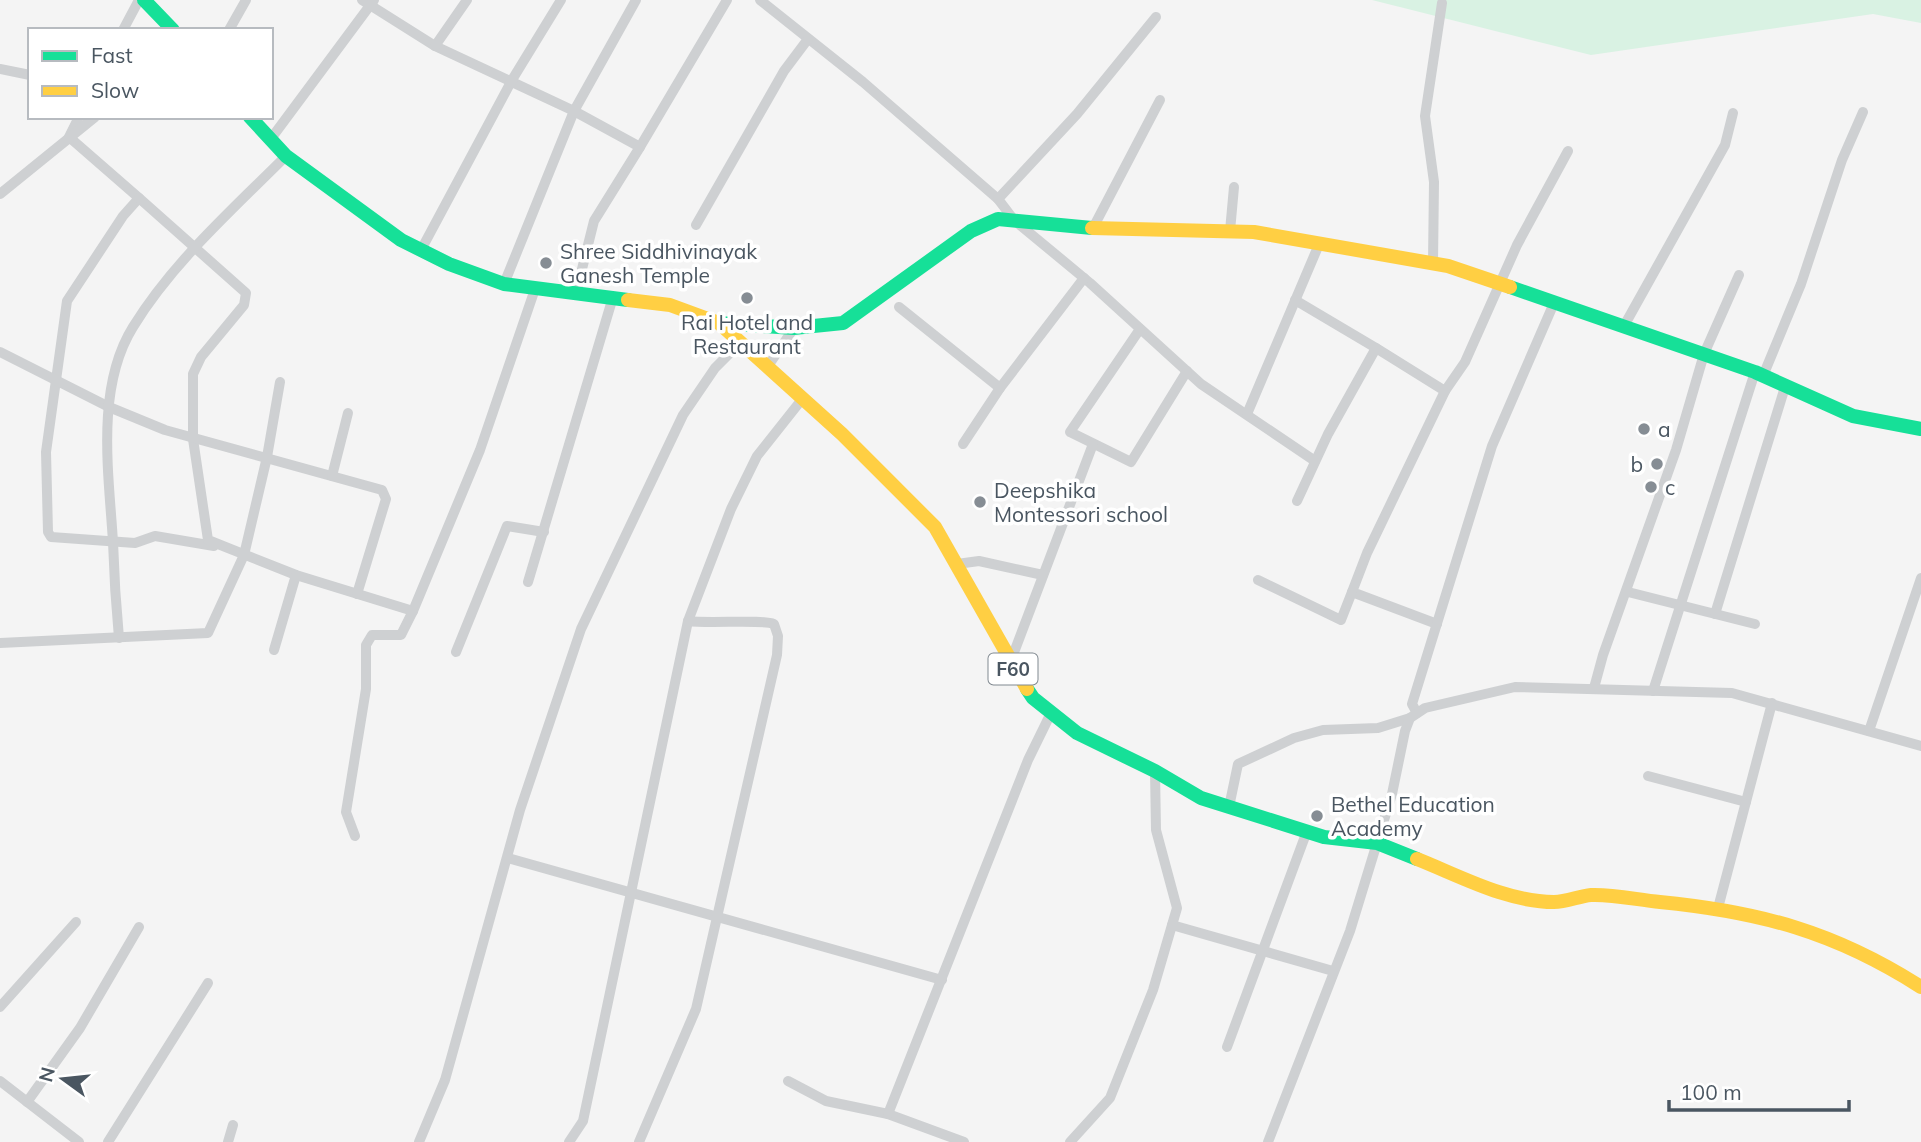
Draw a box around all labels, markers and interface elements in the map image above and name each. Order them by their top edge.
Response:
legend [28,28,273,119]
text: Fast [91,42,133,68]
text: Slow [91,77,139,103]
place label: Shree Siddhivinayak Ganesh Temple [560,238,757,288]
marker: Shree Siddhivinayak Ganesh Temple [538,255,554,271]
marker: Rai Hotel and Restaurant [739,290,755,306]
place label: Rai Hotel and Restaurant [681,309,813,359]
place label: a [1658,416,1671,442]
marker: a [1636,421,1652,437]
place label: b [1630,451,1643,477]
marker: b [1649,456,1665,472]
place label: c [1665,474,1675,500]
place label: Deepshika Montessori school [994,477,1168,527]
marker: c [1643,479,1659,495]
marker: Deepshika Montessori school [972,494,988,510]
road number: F60 [988,654,1038,684]
place label: Bethel Education Academy [1331,791,1495,841]
marker: Bethel Education Academy [1309,808,1325,824]
north arrow [28,1044,98,1114]
text: N [33,1065,60,1085]
scale bar [1669,1068,1849,1112]
text: 100 m [1680,1079,1742,1105]

